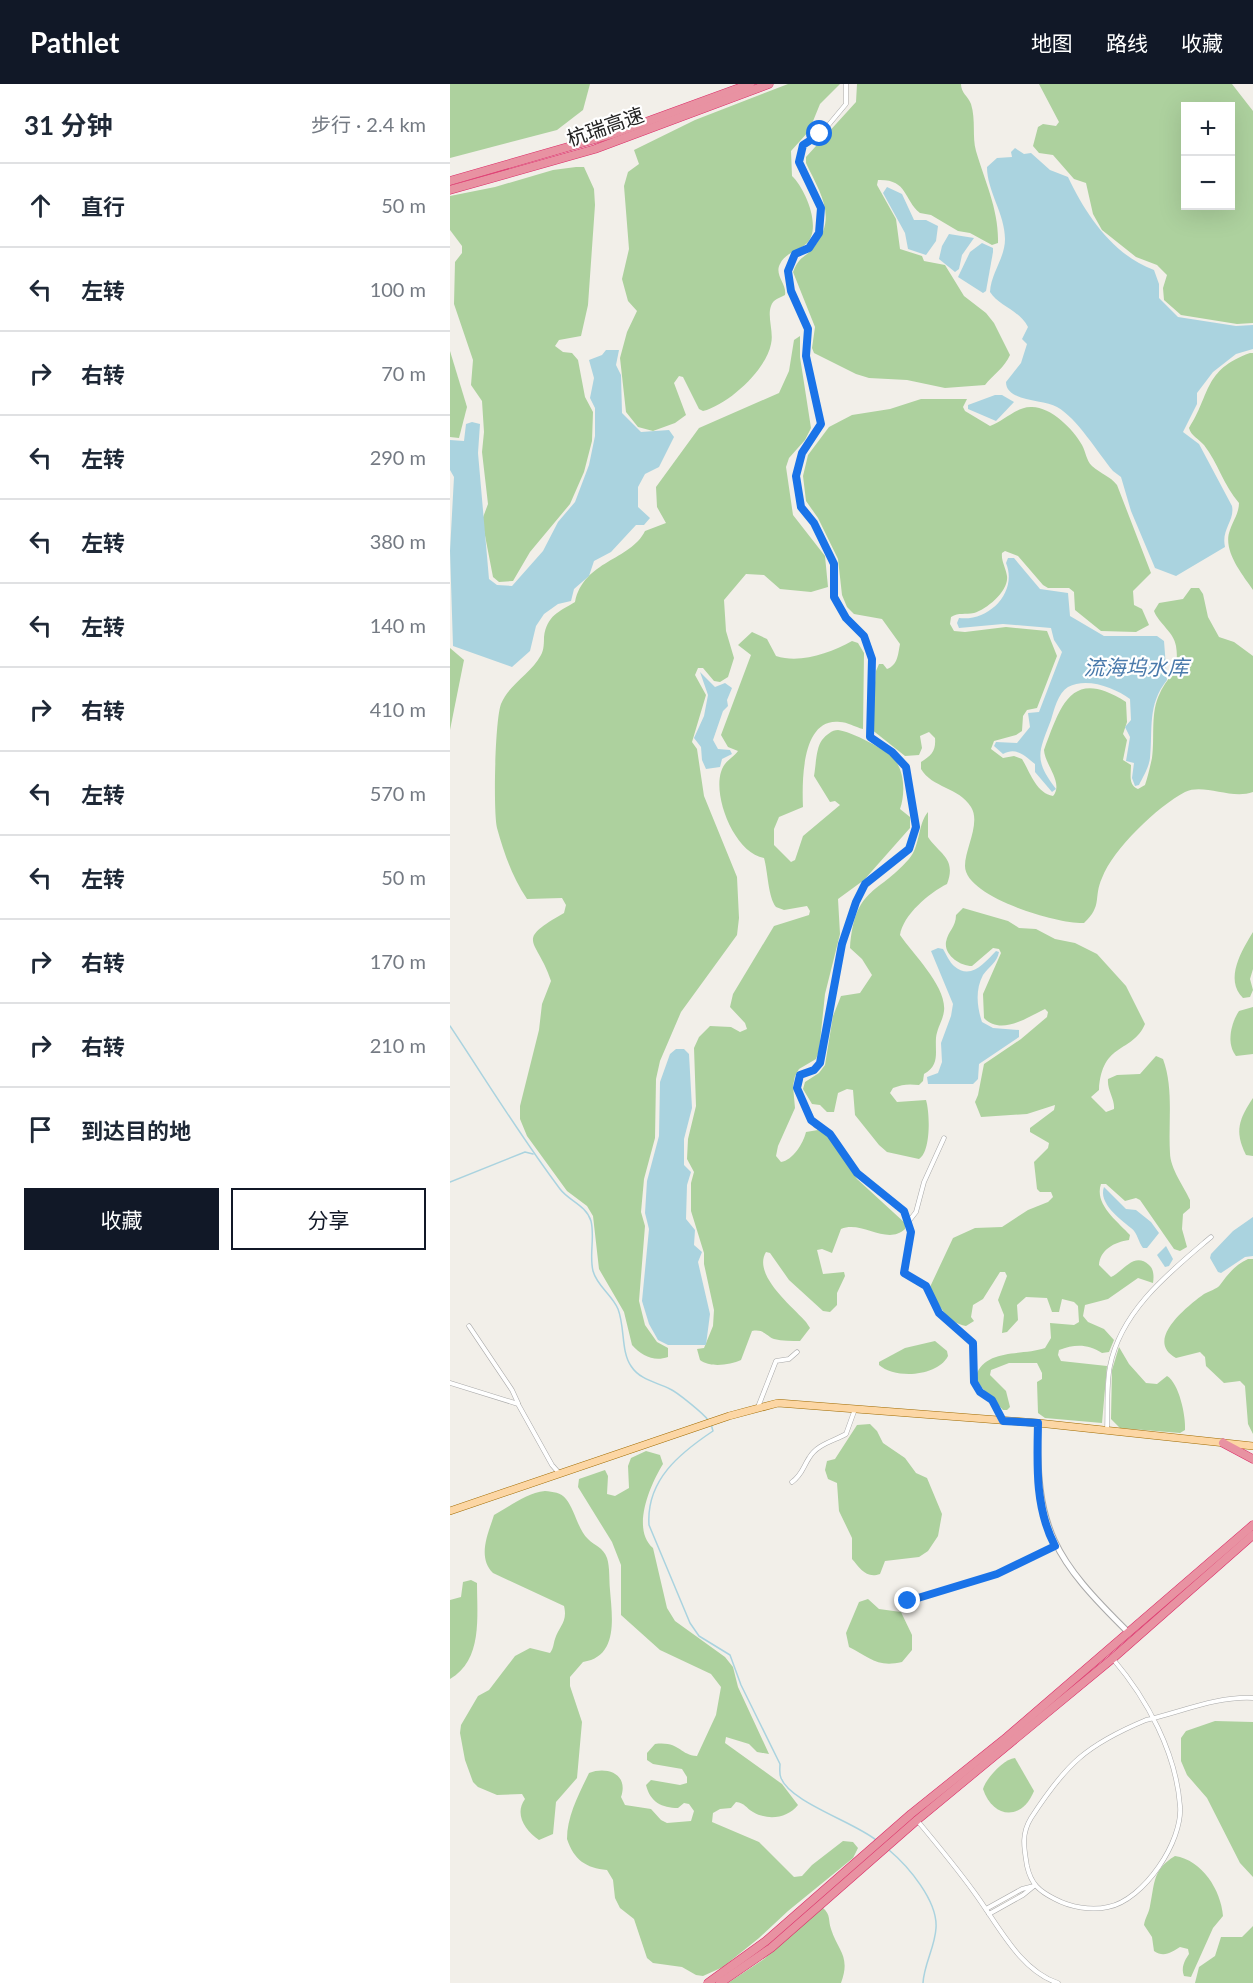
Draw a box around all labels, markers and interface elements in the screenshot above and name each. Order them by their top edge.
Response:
text: Pathlet [30,25,119,59]
text: 地图 [1031,30,1073,55]
text: 路线 [1106,30,1148,55]
text: 收藏 [1181,30,1223,55]
street label: 杭瑞高速 [563,102,647,150]
map controls [1181,102,1235,210]
button: + [1181,102,1235,156]
text: 31 分钟 [24,109,112,141]
text: 步行 · 2.4 km [311,112,426,136]
route start [806,120,832,146]
button: − [1181,156,1235,210]
icon: ahead [24,189,57,222]
text: 直行 [81,193,125,220]
text: 50 m [381,193,426,217]
icon: left [24,273,57,306]
text: 左转 [81,277,125,304]
text: 100 m [370,277,426,301]
icon: right [24,357,57,390]
text: 右转 [81,361,125,388]
text: 70 m [381,361,426,385]
icon: left [24,441,57,474]
text: 左转 [81,445,125,472]
text: 290 m [370,445,426,469]
icon: left [24,525,57,558]
text: 左转 [81,529,125,556]
text: 380 m [370,529,426,553]
icon: left [24,609,57,642]
text: 左转 [81,613,125,640]
text: 140 m [370,613,426,637]
water label: 流海坞水库 [1084,654,1191,679]
icon: right [24,693,57,726]
text: 右转 [81,697,125,724]
text: 410 m [370,697,426,721]
icon: left [24,777,57,810]
text: 左转 [81,781,125,808]
text: 570 m [370,781,426,805]
icon: left [24,861,57,894]
text: 左转 [81,865,125,892]
text: 50 m [381,865,426,889]
icon: right [24,945,57,978]
text: 右转 [81,949,125,976]
text: 170 m [370,949,426,973]
icon: right [24,1029,57,1062]
text: 右转 [81,1033,125,1060]
text: 210 m [370,1033,426,1057]
icon: arrive [24,1113,57,1146]
text: 到达目的地 [81,1117,191,1144]
button: 收藏 [24,1188,219,1250]
button: 分享 [231,1188,426,1250]
route end [894,1587,920,1613]

